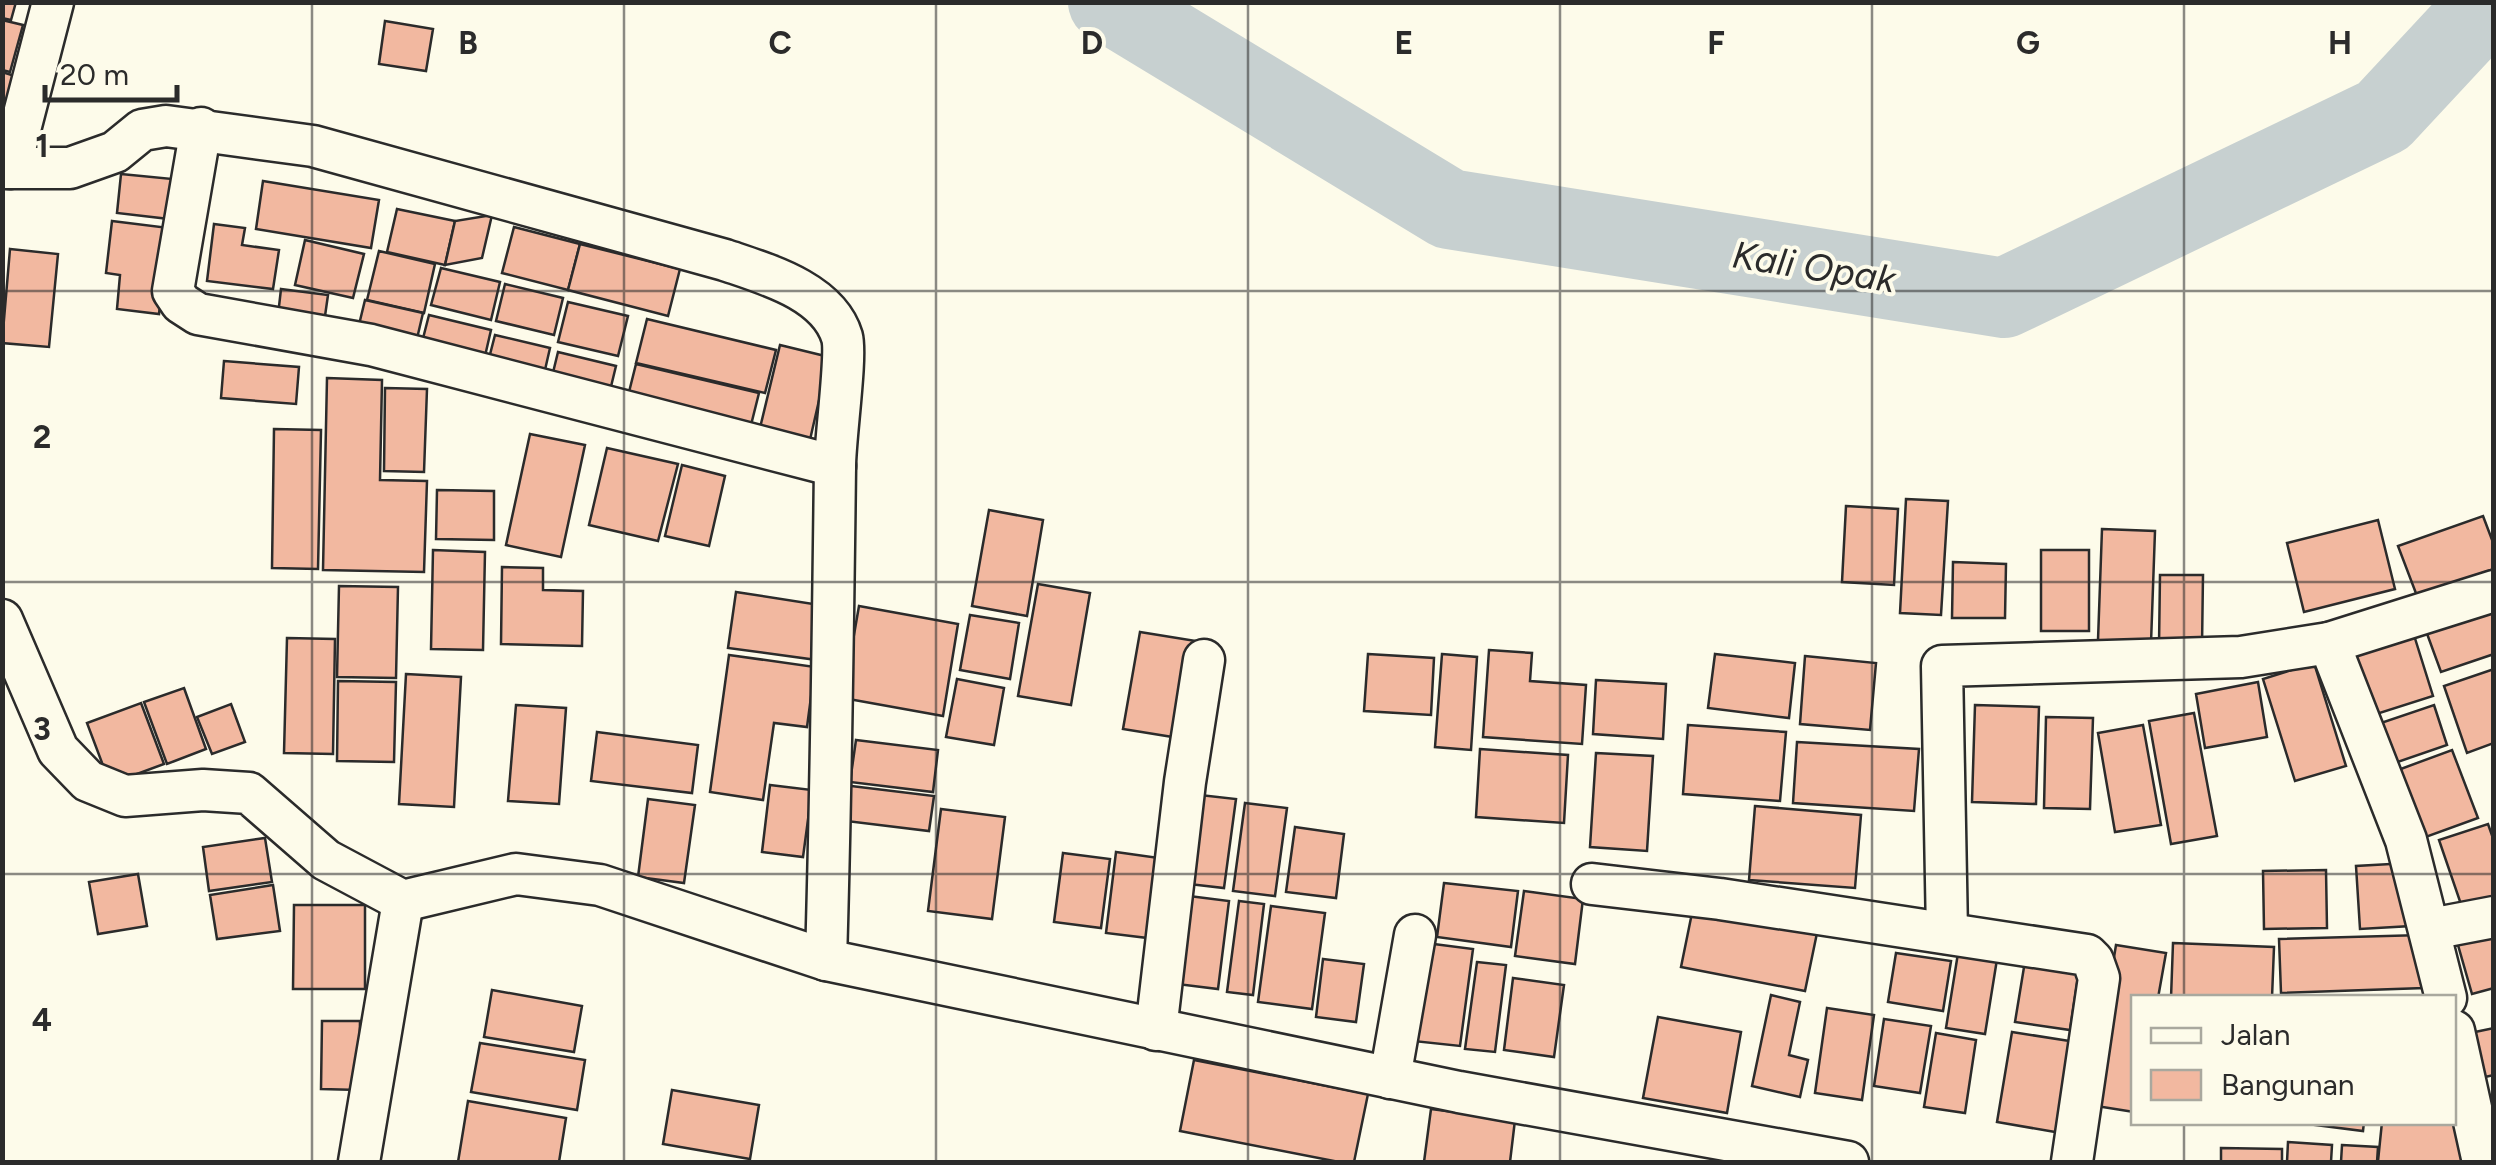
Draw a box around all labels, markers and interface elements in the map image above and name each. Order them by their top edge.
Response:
text: B [458,24,478,62]
text: C [768,24,792,62]
text: D [1081,24,1103,62]
text: E [1395,24,1413,62]
text: F [1707,24,1725,62]
text: G [2016,24,2040,62]
text: H [2328,24,2352,62]
scale bar [45,40,178,102]
text: 20 m [60,56,129,93]
text: 1 [35,127,49,165]
water label: Kali Opak [1729,231,1900,303]
text: 2 [33,418,51,456]
text: 3 [33,710,51,748]
legend [2131,995,2456,1125]
text: 4 [32,1001,52,1039]
text: Jalan [2221,1016,2290,1053]
text: Bangunan [2221,1066,2355,1103]

